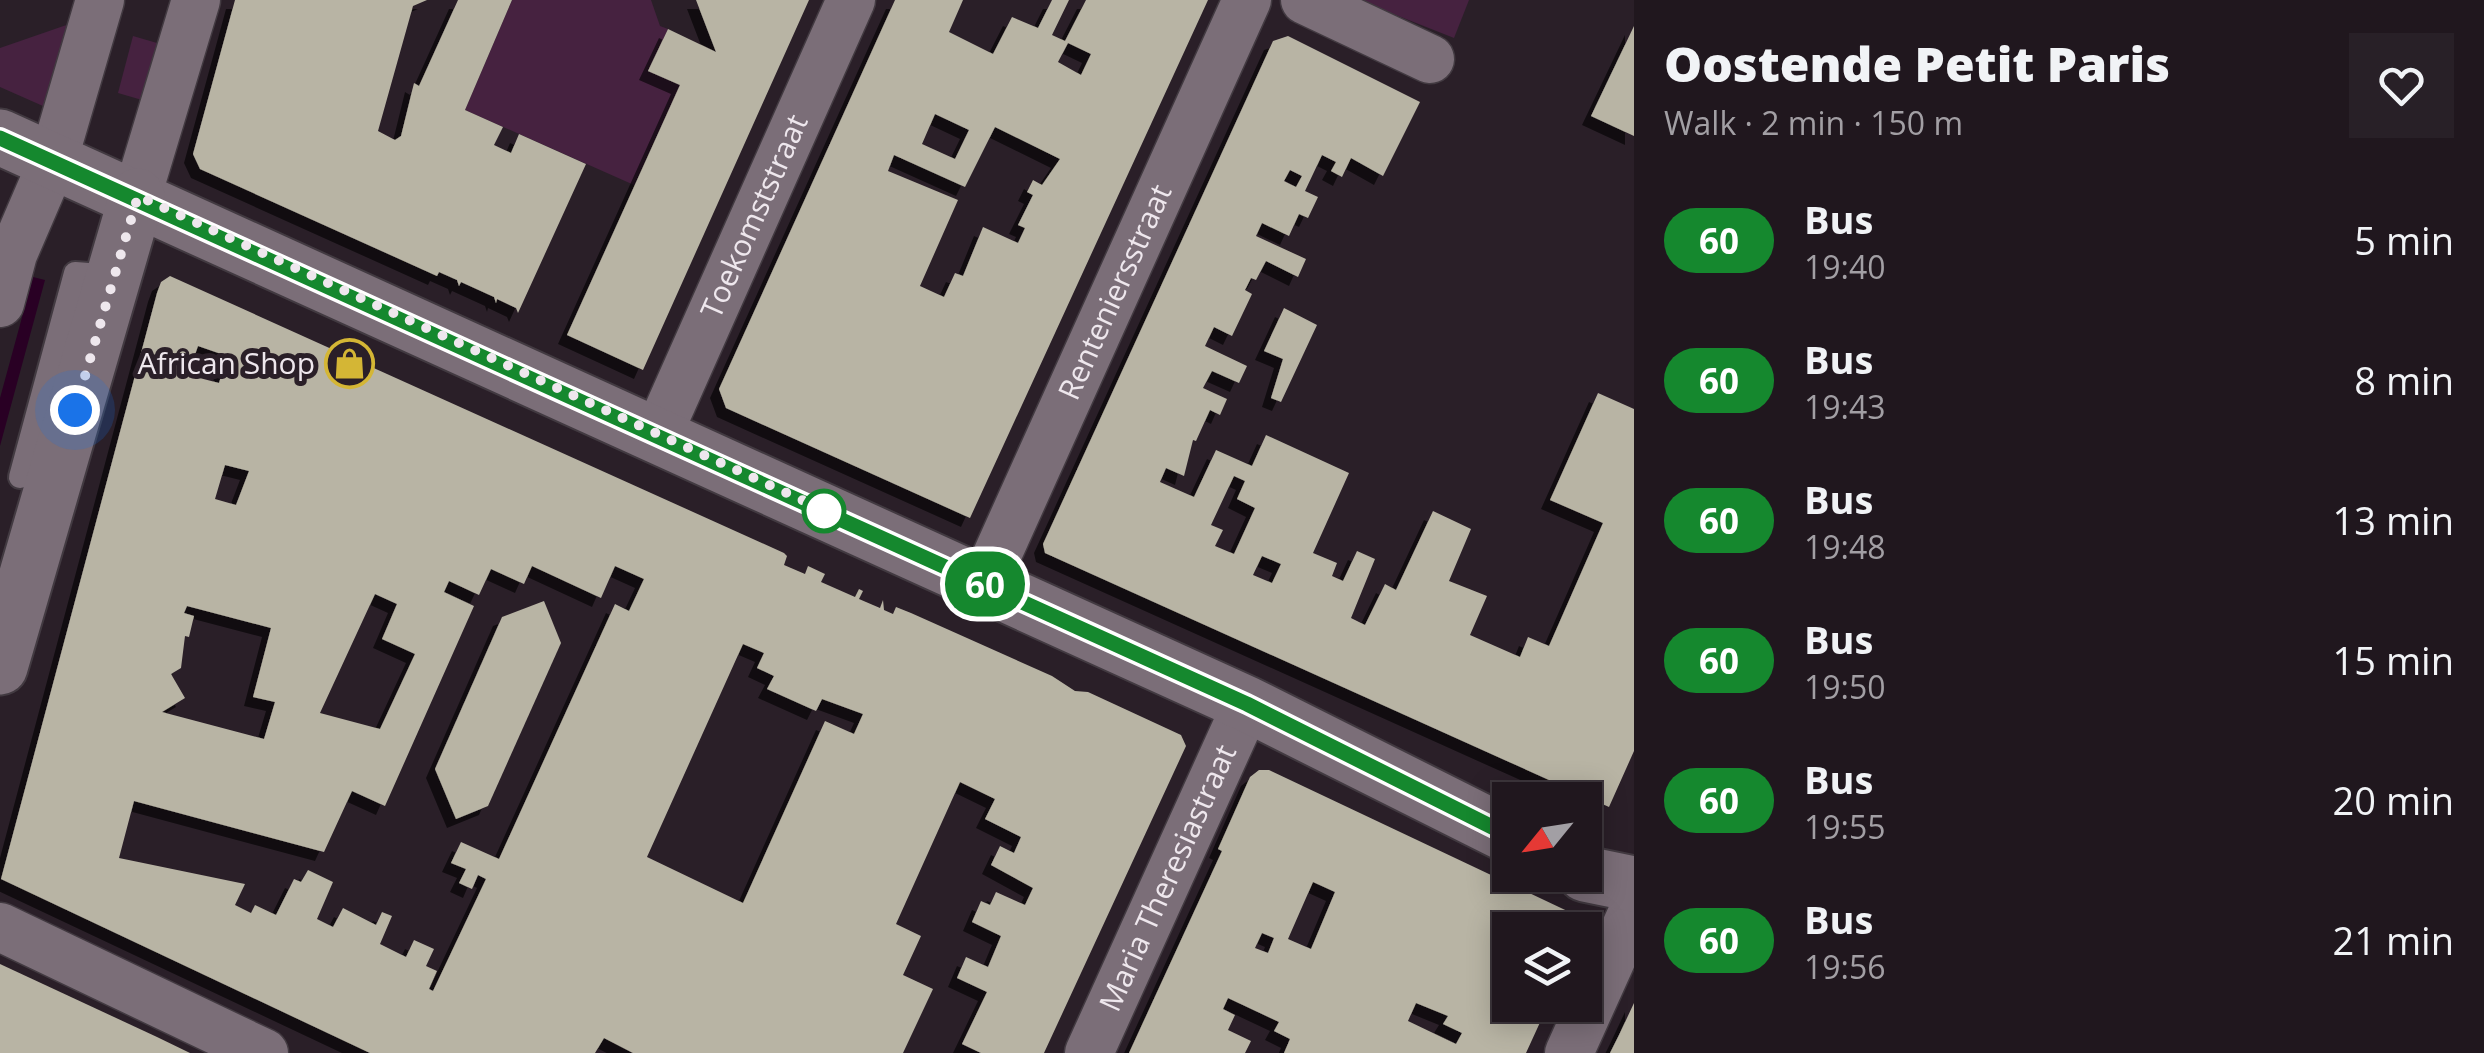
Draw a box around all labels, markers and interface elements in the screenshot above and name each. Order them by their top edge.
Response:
text: Oostende Petit Paris [1664,31,2170,96]
button: heart [2349,33,2454,138]
text: Walk · 2 min · 150 m [1664,101,1963,144]
street label: Toekomststraat [690,107,817,324]
street label: Renteniersstraat [1048,177,1180,406]
text: Bus [1804,193,1873,245]
text: 5 min [2354,214,2454,266]
text: 60 [1699,217,1739,264]
text: 19:40 [1804,245,1886,288]
text: Bus [1804,333,1873,385]
shop icon: African Shop [324,338,376,390]
place label: African Shop [138,342,315,383]
text: 8 min [2354,354,2454,406]
text: 60 [1699,357,1739,404]
your location [50,385,100,435]
text: 19:43 [1804,385,1886,428]
text: Bus [1804,473,1873,525]
unlabelled marker [803,490,845,532]
text: 13 min [2333,494,2454,546]
text: 60 [1699,497,1739,544]
text: 19:48 [1804,525,1886,568]
line badge: 60 [940,552,1030,616]
text: 60 [965,561,1005,608]
text: Bus [1804,613,1873,665]
text: 15 min [2333,634,2454,686]
text: 60 [1699,637,1739,684]
text: 19:50 [1804,665,1886,708]
street label: Maria Theresiastraat [1089,737,1245,1017]
text: Bus [1804,753,1873,805]
text: 20 min [2333,774,2454,826]
text: 60 [1699,777,1739,824]
north arrow [1492,782,1602,892]
map controls [1492,782,1602,1022]
text: 19:55 [1804,805,1886,848]
text: Bus [1804,893,1873,945]
button: layers [1492,912,1602,1022]
text: 21 min [2333,914,2454,966]
text: 60 [1699,917,1739,964]
text: 19:56 [1804,945,1886,988]

